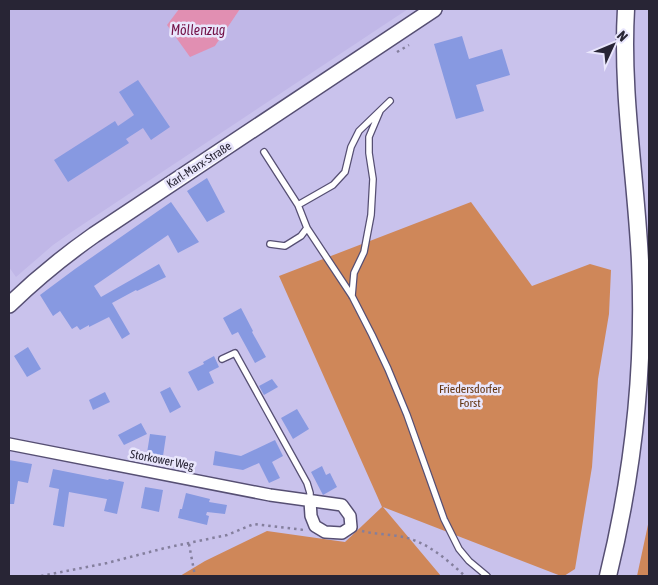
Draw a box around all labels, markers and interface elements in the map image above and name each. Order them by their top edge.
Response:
north arrow [588,20,638,70]
water label: Möllenzug [171,22,225,38]
text: N [614,27,631,44]
street label: Karl-Marx-Straße [164,139,234,191]
park label: Friedersdorfer Forst [439,382,502,410]
street label: Storkower Weg [129,447,196,473]

